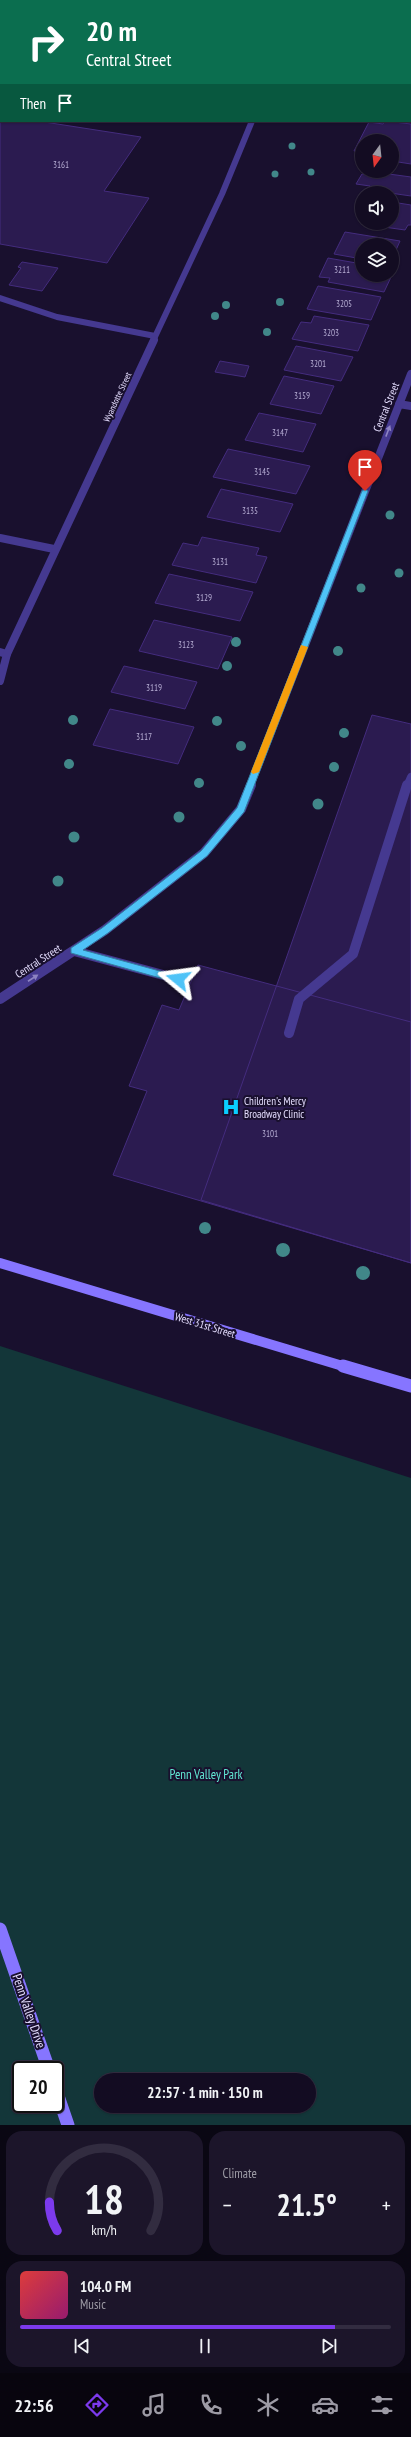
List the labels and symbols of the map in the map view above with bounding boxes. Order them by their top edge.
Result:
north arrow [355,134,399,178]
house number: 3161 [53,159,69,170]
house number: 3211 [334,264,350,275]
house number: 3205 [336,298,352,309]
house number: 3203 [323,327,339,338]
house number: 3201 [310,358,326,369]
street label: Wyandotte Street [101,370,134,424]
street label: Central Street [370,380,402,434]
house number: 3159 [294,390,310,401]
one-way arrow [386,424,392,436]
house number: 3147 [272,427,288,438]
pin [348,450,382,491]
house number: 3145 [254,466,270,477]
house number: 3135 [242,505,258,516]
house number: 3131 [212,556,228,567]
house number: 3129 [196,592,212,603]
house number: 3123 [178,639,194,650]
house number: 3119 [146,682,162,693]
house number: 3117 [136,731,152,742]
street label: Central Street [12,941,64,981]
position arrow [157,958,199,1000]
one-way arrow [27,974,38,982]
place label: Children's Mercy Broadway Clinic [244,1094,307,1121]
hospital icon: Children's Mercy Broadway Clinic [221,1097,241,1117]
house number: 3101 [262,1128,278,1139]
street label: West 31st Street [173,1309,237,1341]
park label: Penn Valley Park [169,1766,243,1783]
street label: Penn Valley Drive [8,1972,50,2050]
speed limit sign: 20 [12,2061,64,2113]

